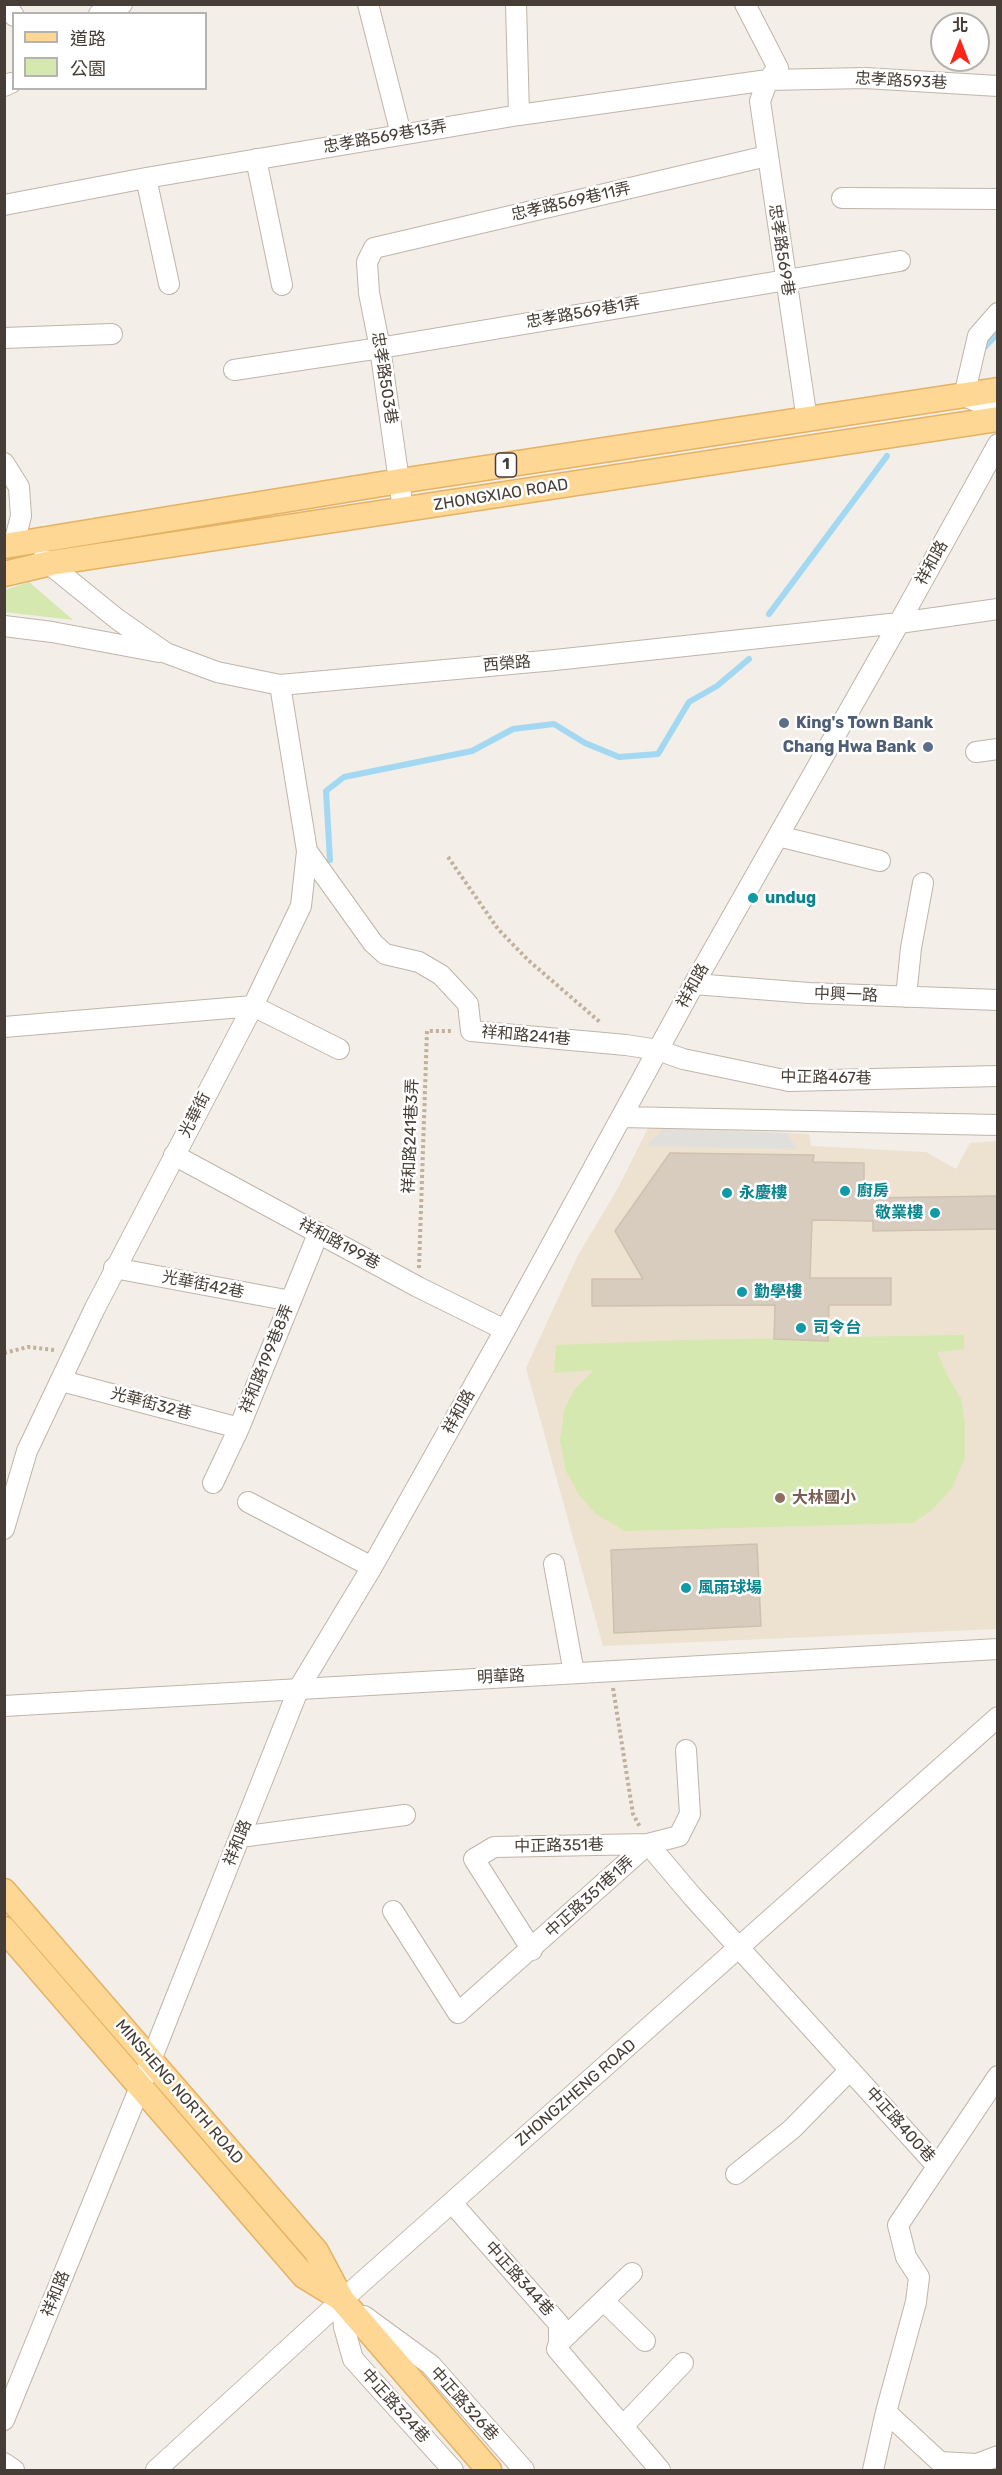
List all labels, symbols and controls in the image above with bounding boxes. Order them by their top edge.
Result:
legend [12,12,207,90]
north arrow [930,12,990,72]
text: 北 [952,16,968,35]
text: 道路 [70,28,106,50]
text: 公園 [70,58,106,80]
street label: 忠孝路593巷 [854,69,948,93]
street label: 忠孝路569巷13弄 [322,117,448,157]
street label: 忠孝路569巷11弄 [509,179,633,225]
street label: 忠孝路569巷 [764,203,798,297]
street label: 忠孝路569巷1弄 [524,294,642,332]
street label: 忠孝路503巷 [367,330,401,426]
road number: 1 [496,453,516,477]
street label: ZHONGXIAO ROAD [432,475,570,515]
street label: 祥和路 [912,537,952,589]
street label: 西榮路 [482,652,532,676]
place label: King's Town Bank [796,713,933,733]
marker: King's Town Bank [777,716,791,730]
place label: Chang Hwa Bank [783,737,916,757]
marker: Chang Hwa Bank [921,740,935,754]
place label: undug [765,888,816,908]
marker: undug [746,891,760,905]
street label: 祥和路 [673,960,713,1012]
street label: 中興一路 [814,984,878,1006]
street label: 祥和路241巷 [480,1023,572,1049]
street label: 中正路467巷 [780,1068,872,1088]
street label: 祥和路241巷3弄 [399,1078,423,1194]
street label: 光華街 [176,1089,214,1141]
place label: 廚房 [857,1181,889,1201]
place label: 永慶樓 [739,1183,787,1203]
marker: 廚房 [838,1184,852,1198]
marker: 永慶樓 [720,1186,734,1200]
place label: 敬業樓 [875,1203,923,1223]
marker: 敬業樓 [928,1206,942,1220]
street label: 祥和路199巷 [295,1214,383,1274]
street label: 光華街42巷 [160,1268,246,1302]
place label: 勤學樓 [754,1282,802,1302]
marker: 勤學樓 [735,1285,749,1299]
street label: 祥和路199巷8弄 [236,1302,298,1416]
place label: 司令台 [813,1318,861,1338]
marker: 司令台 [794,1321,808,1335]
street label: 光華街32巷 [108,1384,194,1424]
street label: 祥和路 [439,1386,479,1438]
place label: 大林國小 [792,1488,856,1508]
marker: 大林國小 [773,1491,787,1505]
place label: 風雨球場 [698,1578,762,1598]
marker: 風雨球場 [679,1581,693,1595]
street label: 明華路 [477,1666,525,1688]
street label: 祥和路 [220,1817,256,1869]
street label: 中正路351巷 [514,1836,604,1856]
street label: 中正路351巷1弄 [542,1852,638,1942]
street label: MINSHENG NORTH ROAD [111,2016,247,2168]
street label: ZHONGZHENG ROAD [512,2035,640,2151]
street label: 中正路400巷 [861,2084,939,2166]
street label: 中正路344巷 [481,2238,557,2320]
street label: 祥和路 [38,2268,74,2320]
street label: 中正路326巷 [426,2363,502,2445]
street label: 中正路324巷 [357,2365,433,2447]

